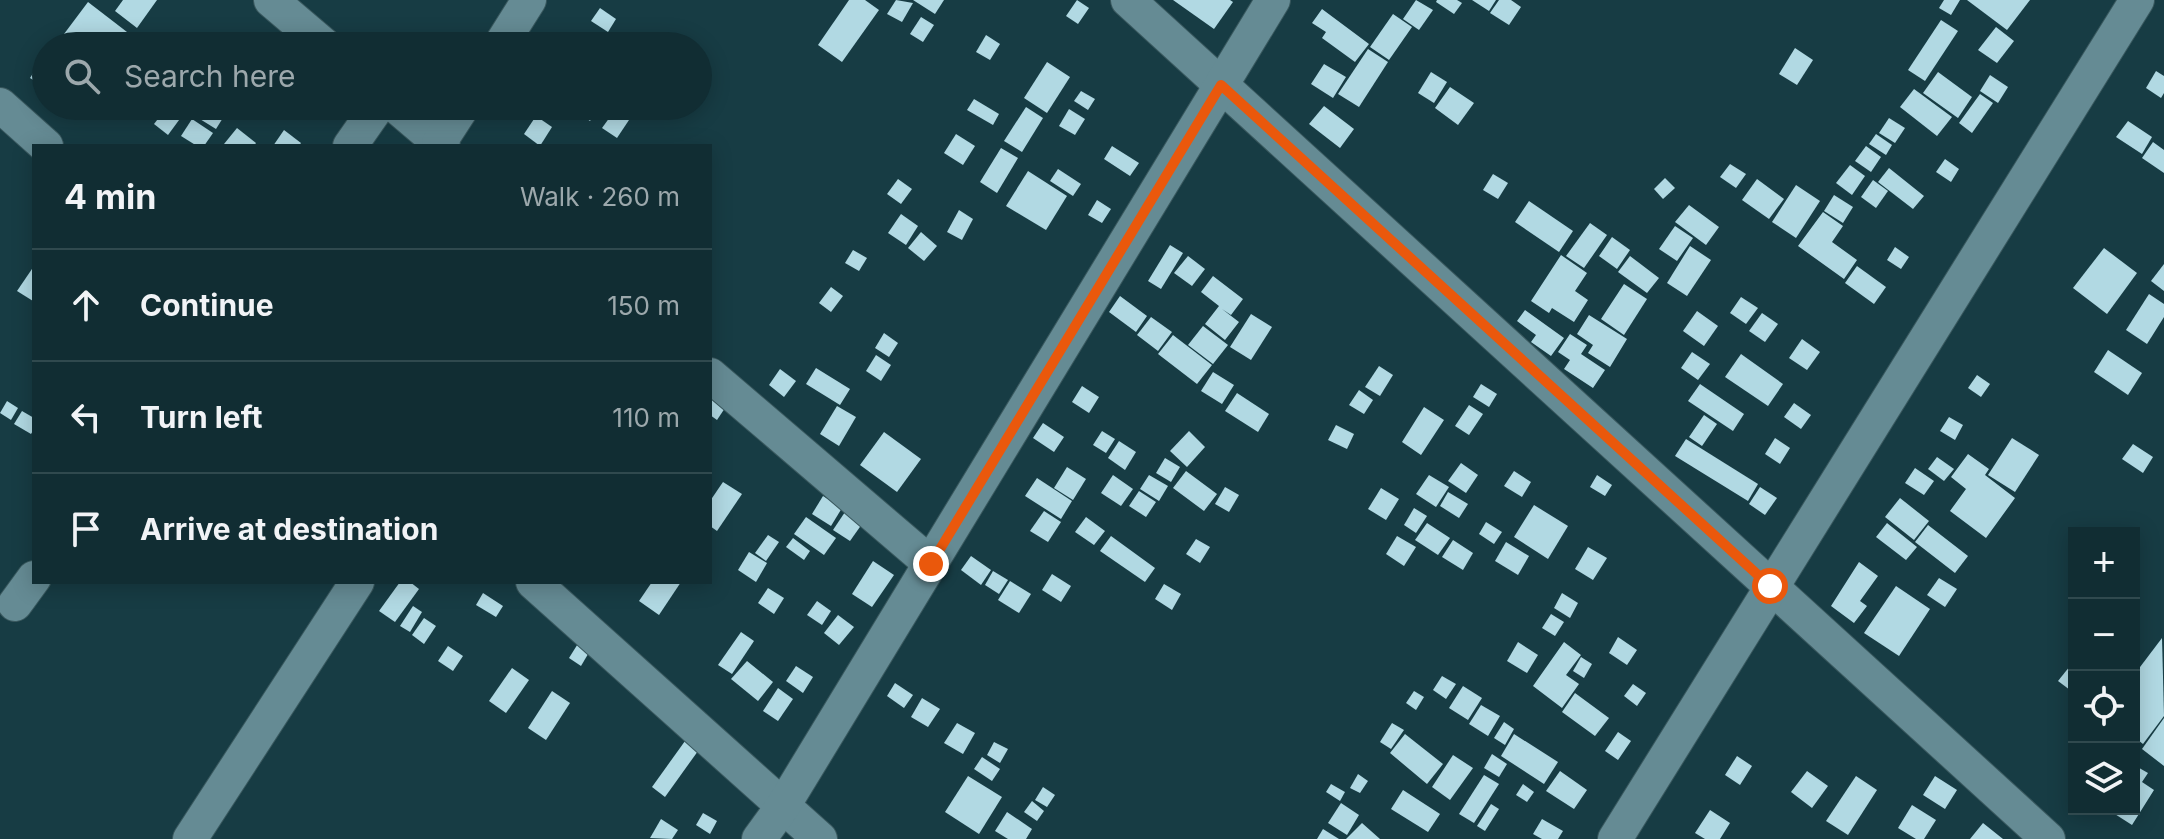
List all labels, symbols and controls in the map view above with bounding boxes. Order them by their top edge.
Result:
search box [32,32,712,120]
icon: search [60,54,104,98]
text: Search here [124,58,296,94]
text: 4 min [64,176,156,217]
text: Walk · 260 m [520,181,680,212]
icon: ahead [64,283,108,327]
text: Continue [140,287,274,323]
text: 150 m [607,290,680,321]
icon: left [64,395,108,439]
text: Turn left [140,399,262,435]
text: 110 m [612,402,680,433]
icon: arrive [64,507,108,551]
text: Arrive at destination [140,511,438,547]
map controls [2068,527,2140,815]
button: + [2068,527,2140,599]
route end [913,546,949,582]
route start [1752,568,1788,604]
button: − [2068,599,2140,671]
button: locate [2068,671,2140,743]
button: layers [2068,743,2140,815]

